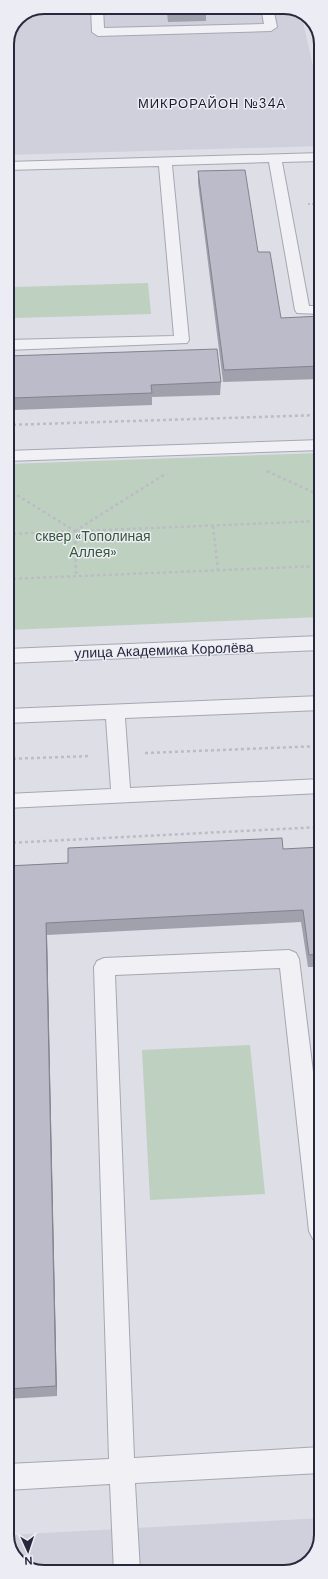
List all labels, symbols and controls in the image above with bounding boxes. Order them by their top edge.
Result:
district label: МИКРОРАЙОН №34А [138,95,286,112]
park label: сквер «Тополиная Аллея» [35,527,151,561]
street label: улица Академика Королёва [74,638,254,662]
north arrow [8,1531,48,1571]
text: N [24,1554,33,1568]

